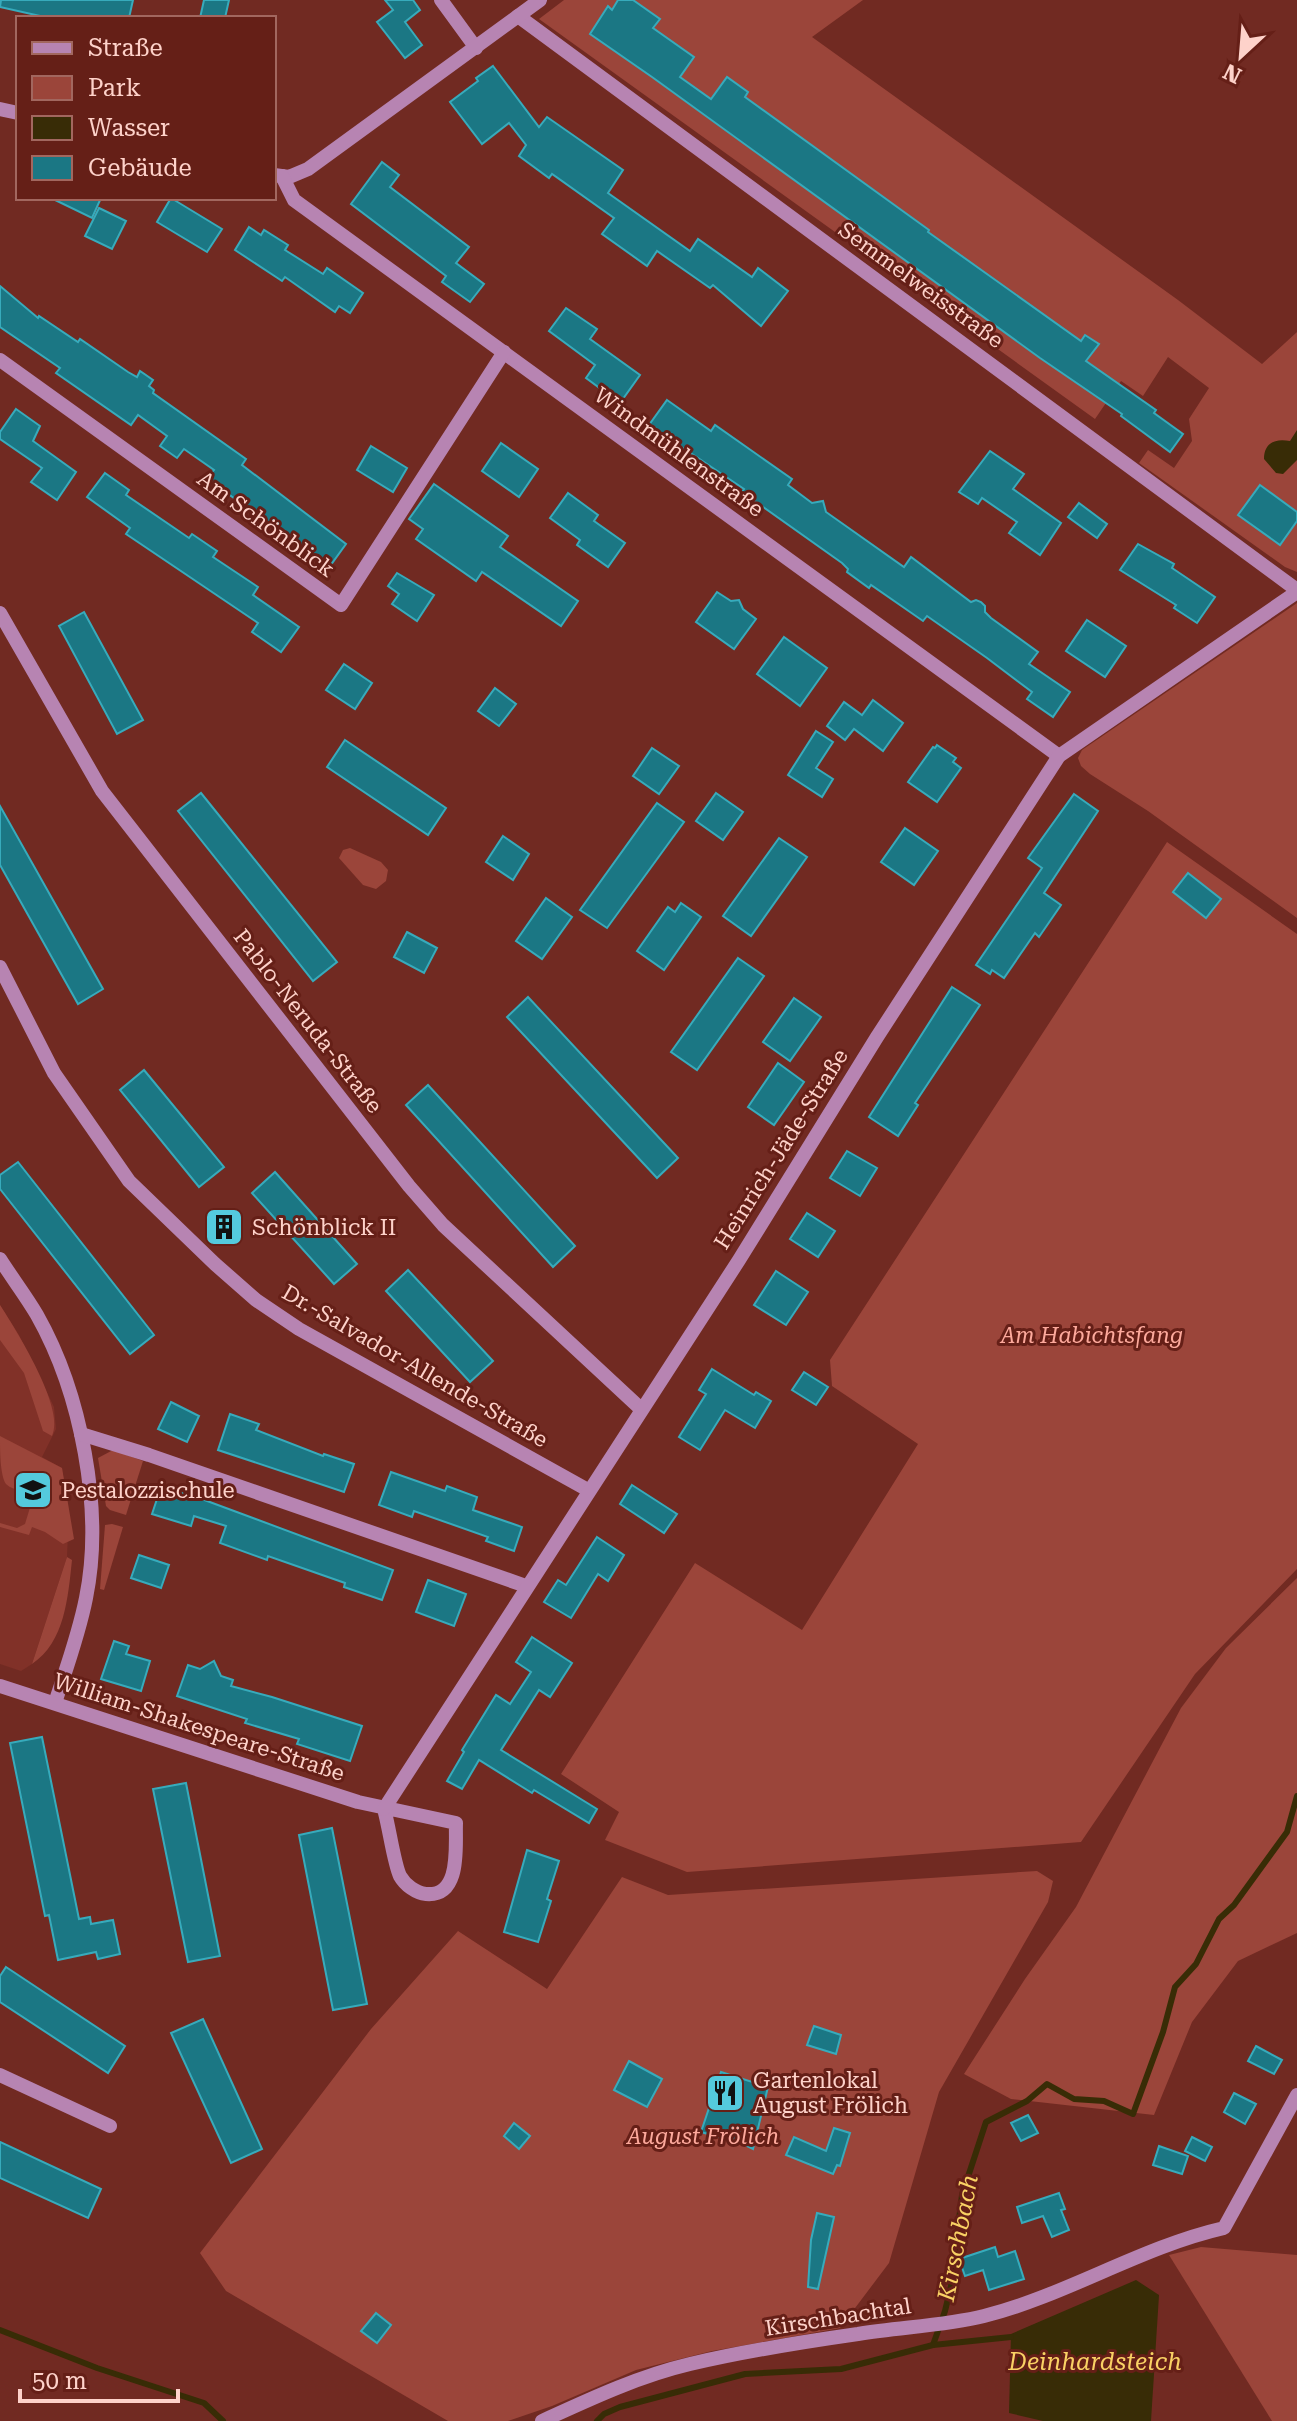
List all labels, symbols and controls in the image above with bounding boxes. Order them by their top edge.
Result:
legend [16,16,276,200]
north arrow [1201,16,1281,96]
text: Straße [88,34,163,62]
text: N [1219,59,1246,88]
text: Park [88,74,141,102]
text: Wasser [88,114,170,142]
text: Gebäude [88,154,192,182]
street label: Semmelweisstraße [834,217,1008,353]
street label: Windmühlenstraße [589,382,769,522]
street label: Am Schönblick [193,466,339,582]
street label: Pablo-Neruda-Straße [229,924,387,1118]
street label: Heinrich-Jäde-Straße [709,1044,853,1254]
building icon: Schönblick II [203,1206,245,1248]
place label: Schönblick II [252,1215,396,1240]
street label: Dr.-Salvador-Allende-Straße [278,1280,552,1452]
park label: Am Habichtsfang [999,1323,1183,1348]
school or university icon: Pestalozzischule [12,1469,54,1511]
place label: Pestalozzischule [61,1478,235,1503]
street label: William-Shakespeare-Straße [50,1668,348,1786]
place label: Gartenlokal August Frölich [753,2068,908,2118]
restaurant icon: Gartenlokal August Frölich [704,2072,746,2114]
park label: August Frölich [625,2124,779,2149]
water label: Kirschbach [932,2172,984,2305]
street label: Kirschbachtal [763,2293,913,2341]
water label: Deinhardsteich [1007,2348,1182,2376]
scale bar [20,2353,178,2403]
text: 50 m [32,2367,87,2395]

